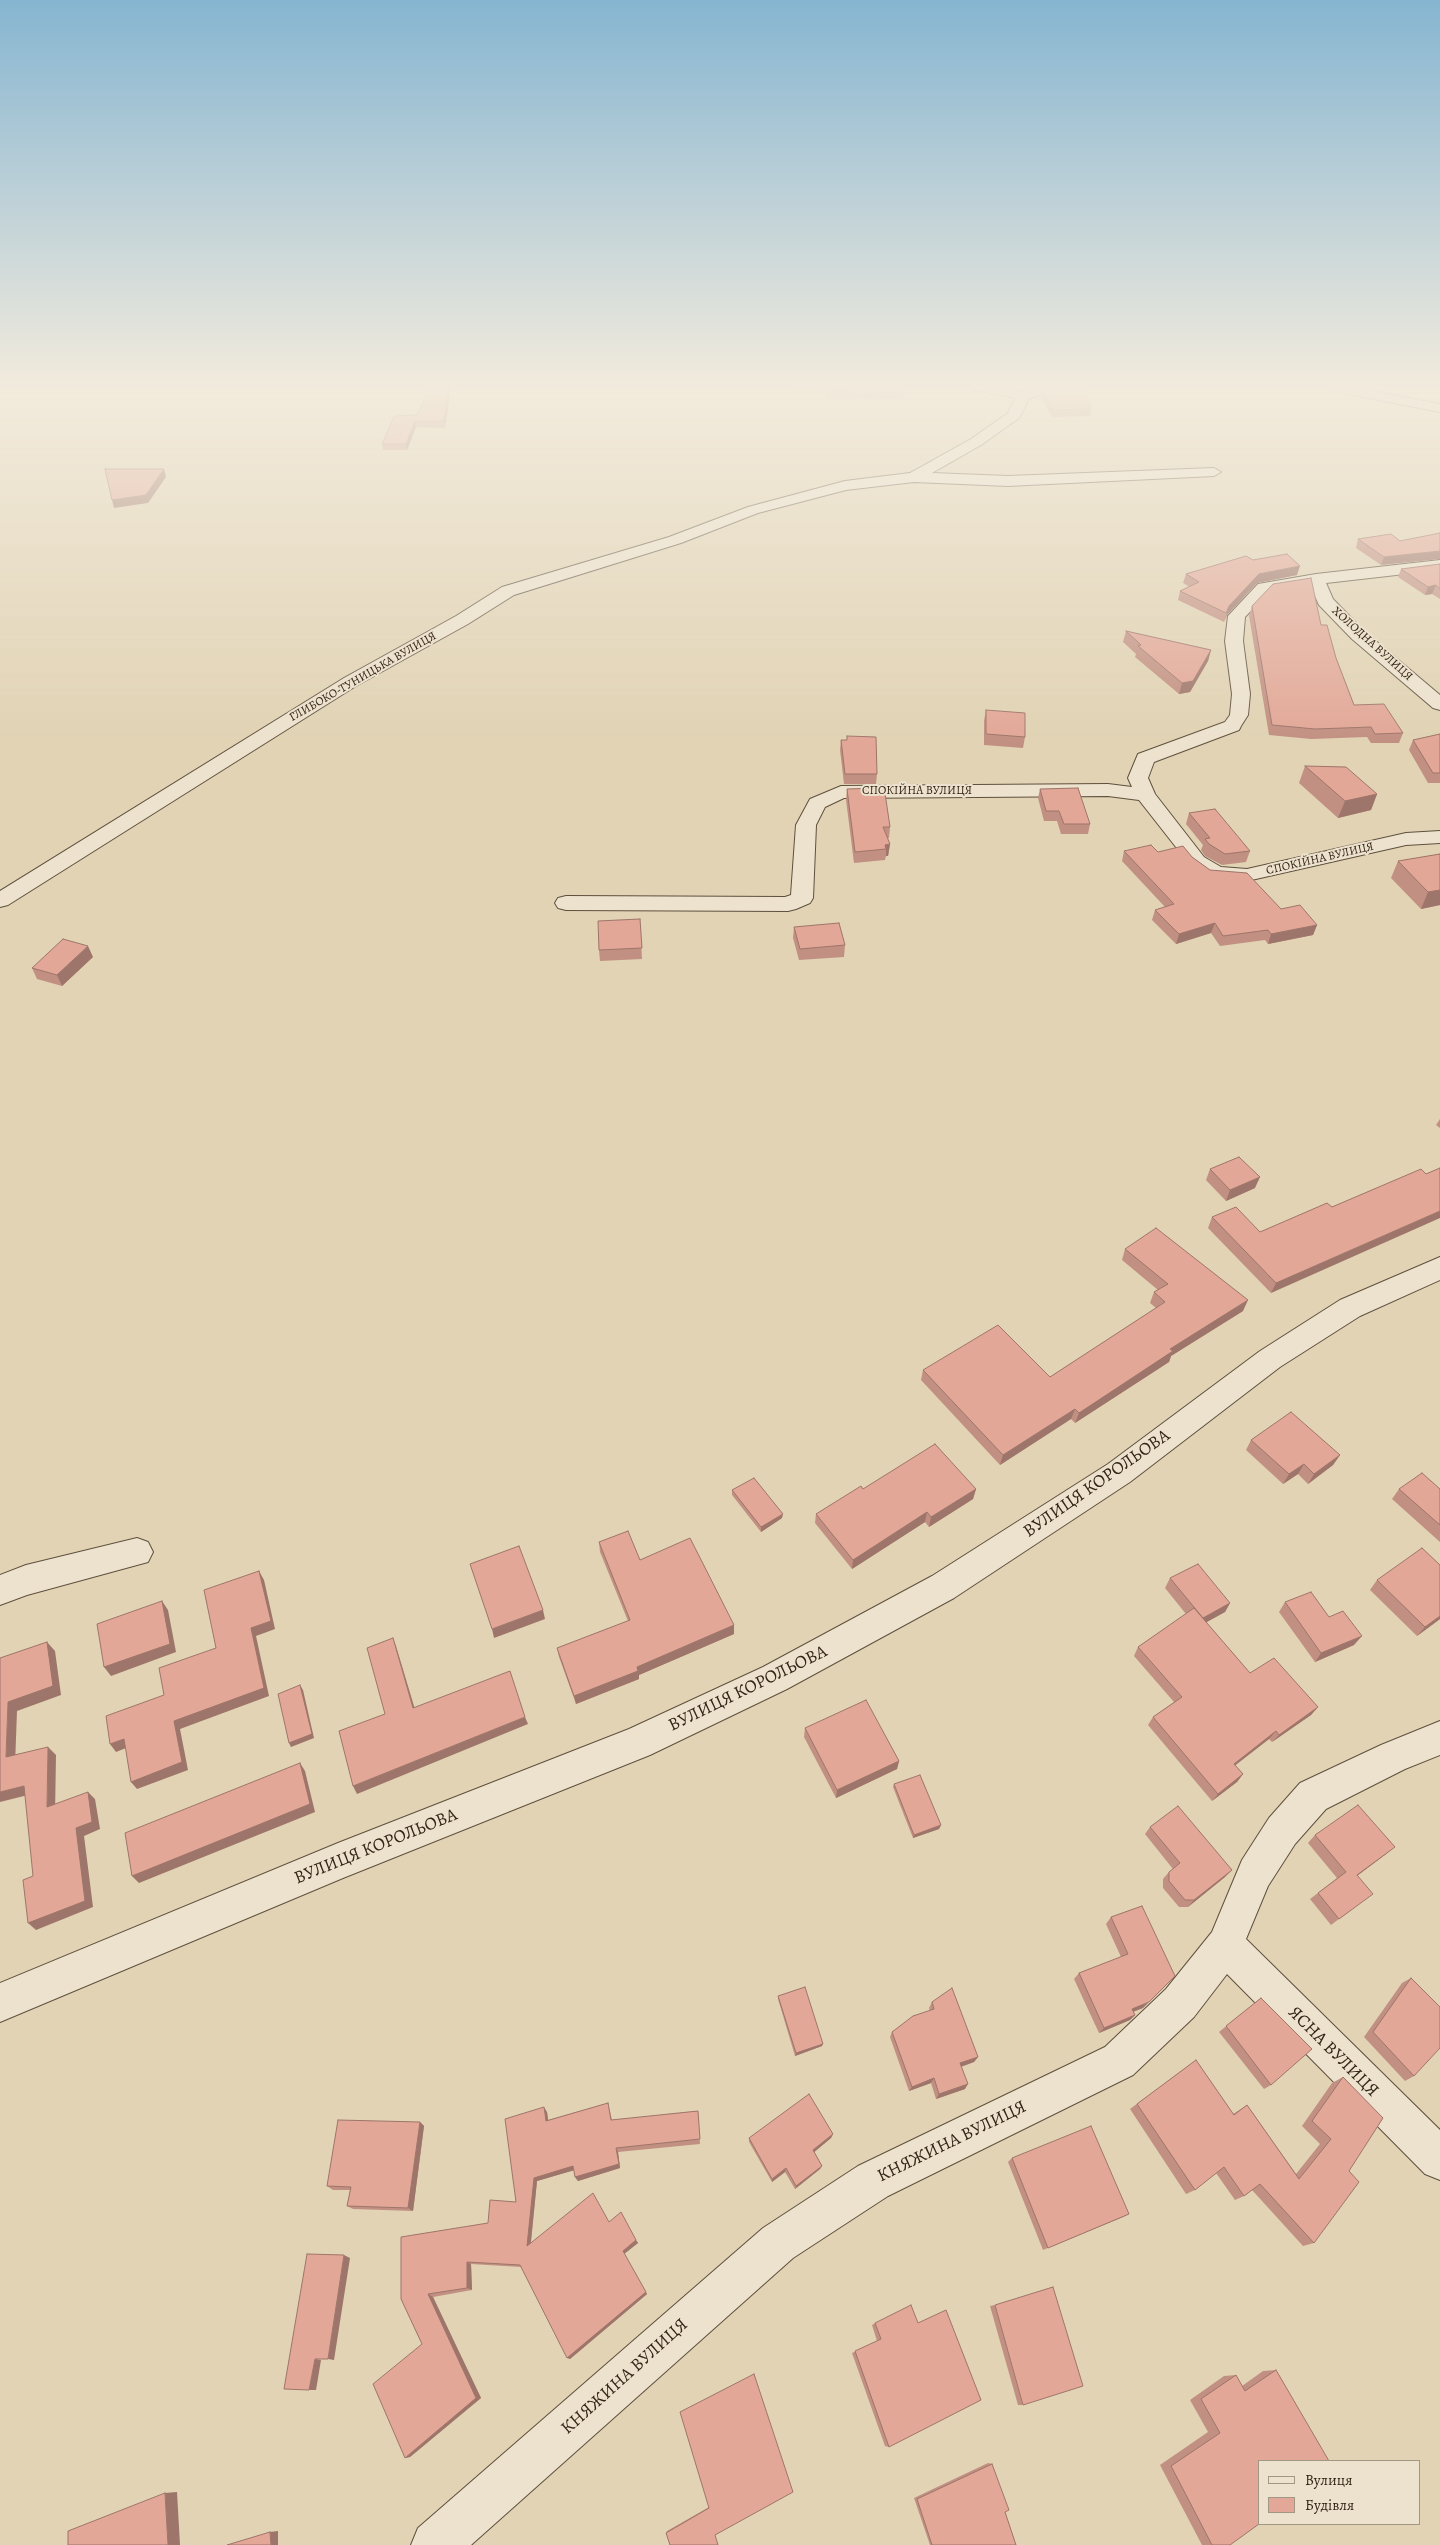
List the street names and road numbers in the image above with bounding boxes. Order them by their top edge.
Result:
street label: ХОЛОДНА ВУЛИЦЯ [1329,604,1415,684]
street label: ГЛИБОКО-ТУНИЦЬКА ВУЛИЦЯ [287,629,439,725]
street label: СПОКІЙНА ВУЛИЦЯ [862,784,972,798]
street label: СПОКІЙНА ВУЛИЦЯ [1265,840,1375,878]
street label: ВУЛИЦЯ КОРОЛЬОВА [1020,1425,1174,1543]
street label: ВУЛИЦЯ КОРОЛЬОВА [665,1641,831,1737]
street label: ВУЛИЦЯ КОРОЛЬОВА [291,1804,461,1890]
street label: ЯСНА ВУЛИЦЯ [1283,2002,1383,2102]
street label: КНЯЖИНА ВУЛИЦЯ [874,2097,1030,2187]
street label: КНЯЖИНА ВУЛИЦЯ [557,2314,693,2440]

